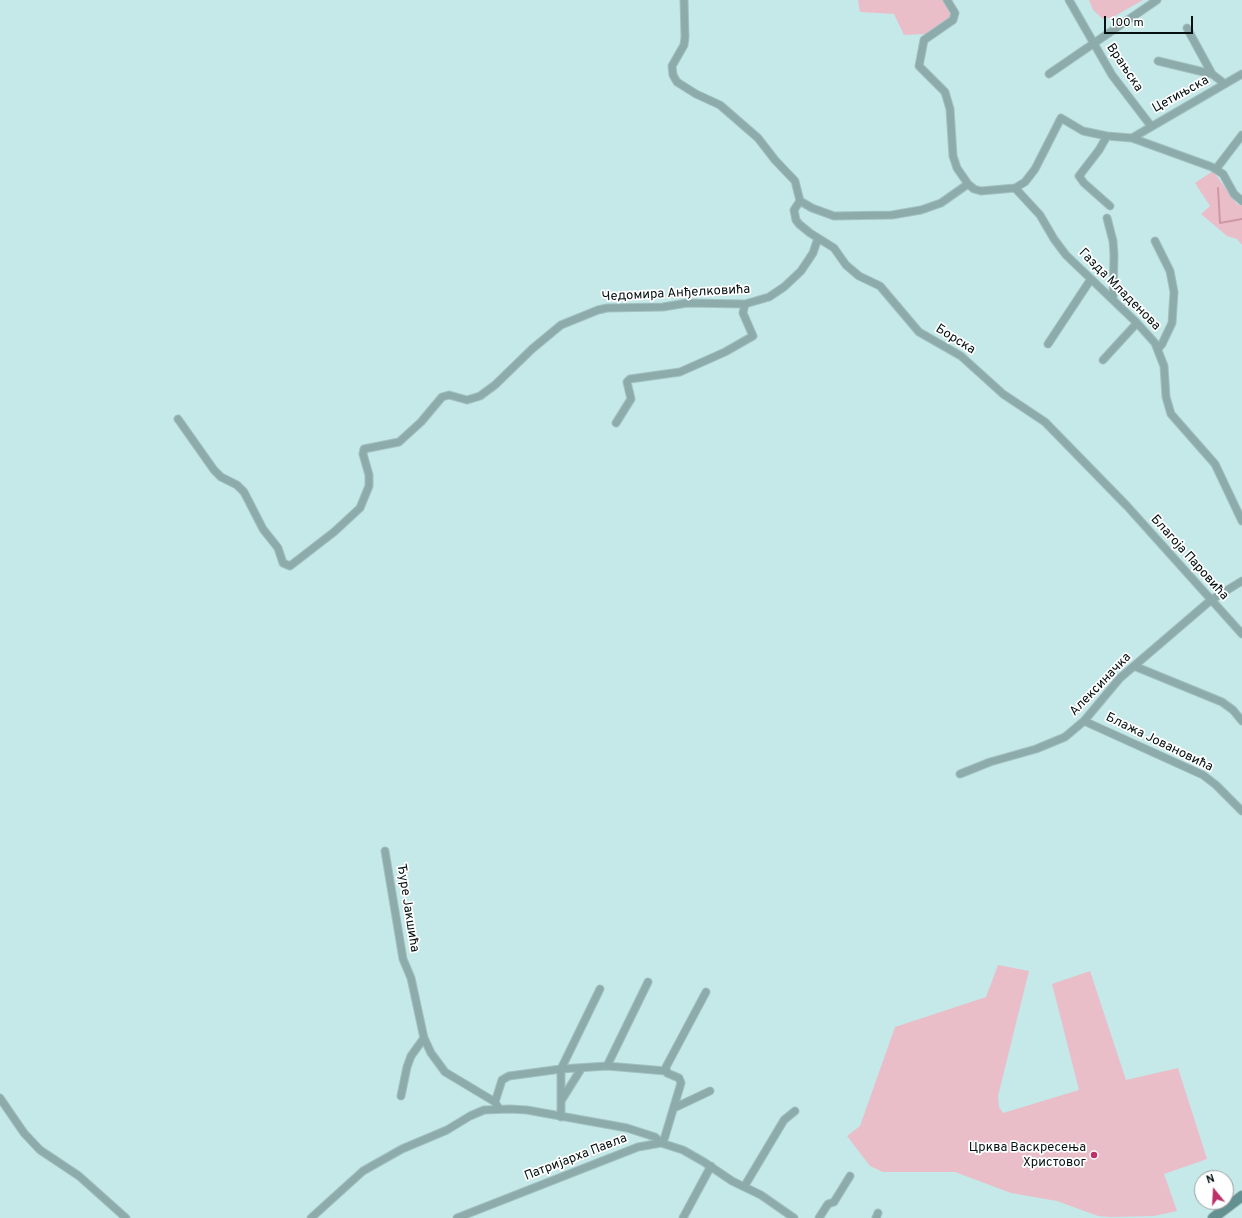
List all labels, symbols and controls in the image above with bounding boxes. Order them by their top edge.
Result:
scale bar [1106,8,1195,34]
text: 100 m [1111,15,1144,31]
street label: Врањска [1102,41,1146,95]
street label: Цетињска [1150,73,1212,117]
street label: Газда Младенова [1075,246,1163,334]
street label: Чедомира Анђелковића [601,282,751,306]
street label: Борска [932,322,978,358]
street label: Благоја Паровића [1147,512,1231,604]
street label: Алексиначка [1067,650,1135,720]
street label: Блажа Јовановића [1103,710,1215,776]
street label: Ђуре Јакшића [392,863,422,953]
street label: Патријарха Павла [522,1131,630,1185]
place label: Црква Васкресења Христовог [969,1140,1086,1171]
marker: Црква Васкресења Христовог [1089,1150,1099,1160]
north arrow [1194,1170,1234,1210]
text: N [1205,1172,1217,1187]

